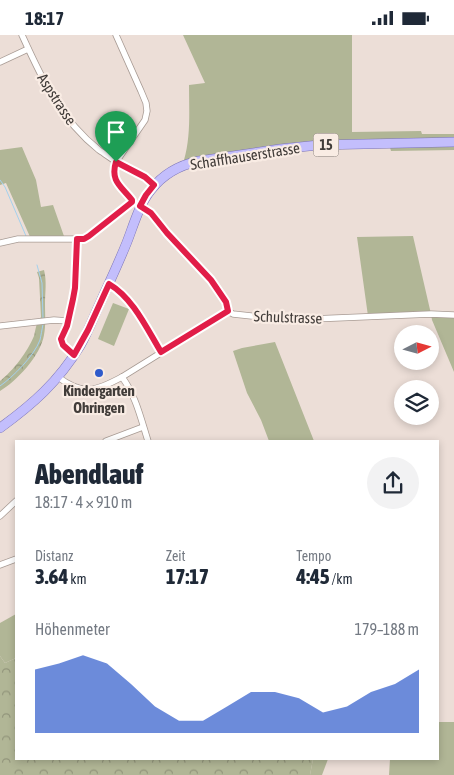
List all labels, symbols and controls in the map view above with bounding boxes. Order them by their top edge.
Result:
text: 18:17 [25,7,64,29]
street label: Aspstrasse [34,70,80,128]
pin [95,111,137,162]
icon: arrive [102,118,130,146]
road number: 15 [314,133,338,157]
street label: Schaffhauserstrasse [189,139,301,173]
street label: Schulstrasse [253,307,323,327]
north arrow [394,325,439,370]
map controls [394,325,439,425]
marker: Kindergarten Ohringen [93,367,105,379]
button: layers [394,380,439,425]
place label: Kindergarten Ohringen [63,382,135,416]
button: share [367,457,419,509]
text: Abendlauf [35,458,143,490]
text: 18:17 · 4 × 910 m [35,493,132,511]
text: Distanz [35,548,73,564]
text: Zeit [166,548,186,564]
text: Tempo [296,548,331,564]
text: 3.64 [35,564,68,588]
text: 17:17 [166,564,209,588]
text: 4:45 [296,564,330,588]
text: km [68,571,87,587]
text: /km [330,571,353,587]
text: Höhenmeter [35,620,110,638]
text: 179–188 m [355,620,419,638]

